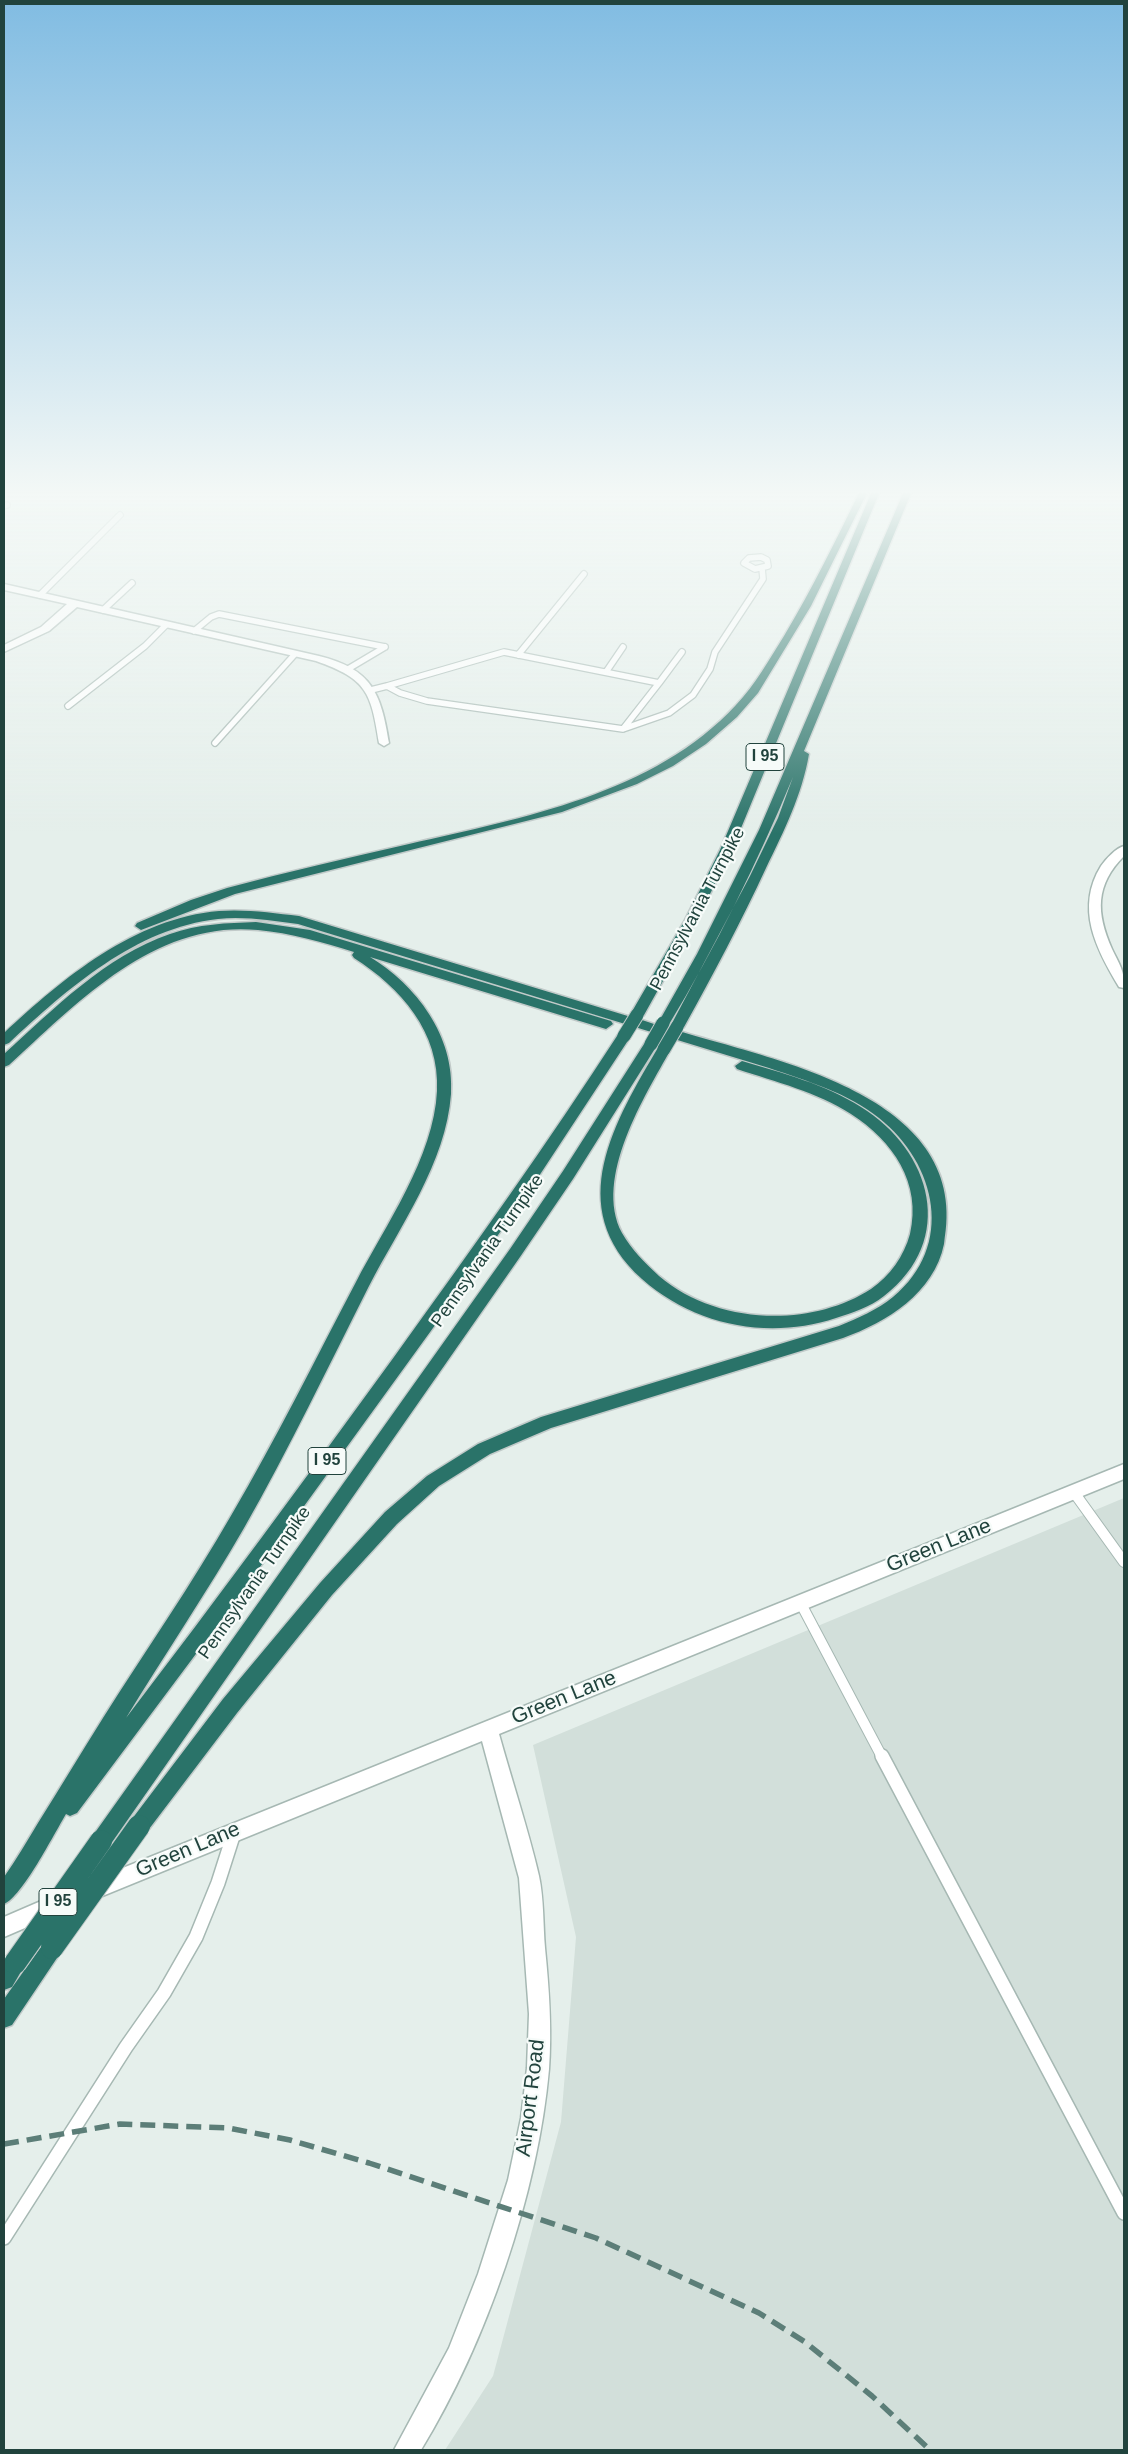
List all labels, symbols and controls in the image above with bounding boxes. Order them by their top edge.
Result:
road number: I 95 [746,744,784,770]
street label: Pennsylvania Turnpike [646,824,750,994]
street label: Pennsylvania Turnpike [427,1170,549,1332]
road number: I 95 [308,1448,346,1474]
street label: Pennsylvania Turnpike [194,1502,316,1664]
street label: Green Lane [883,1514,995,1578]
street label: Green Lane [508,1666,620,1730]
street label: Green Lane [132,1817,244,1883]
road number: I 95 [39,1888,77,1915]
street label: Airport Road [511,2038,551,2158]

